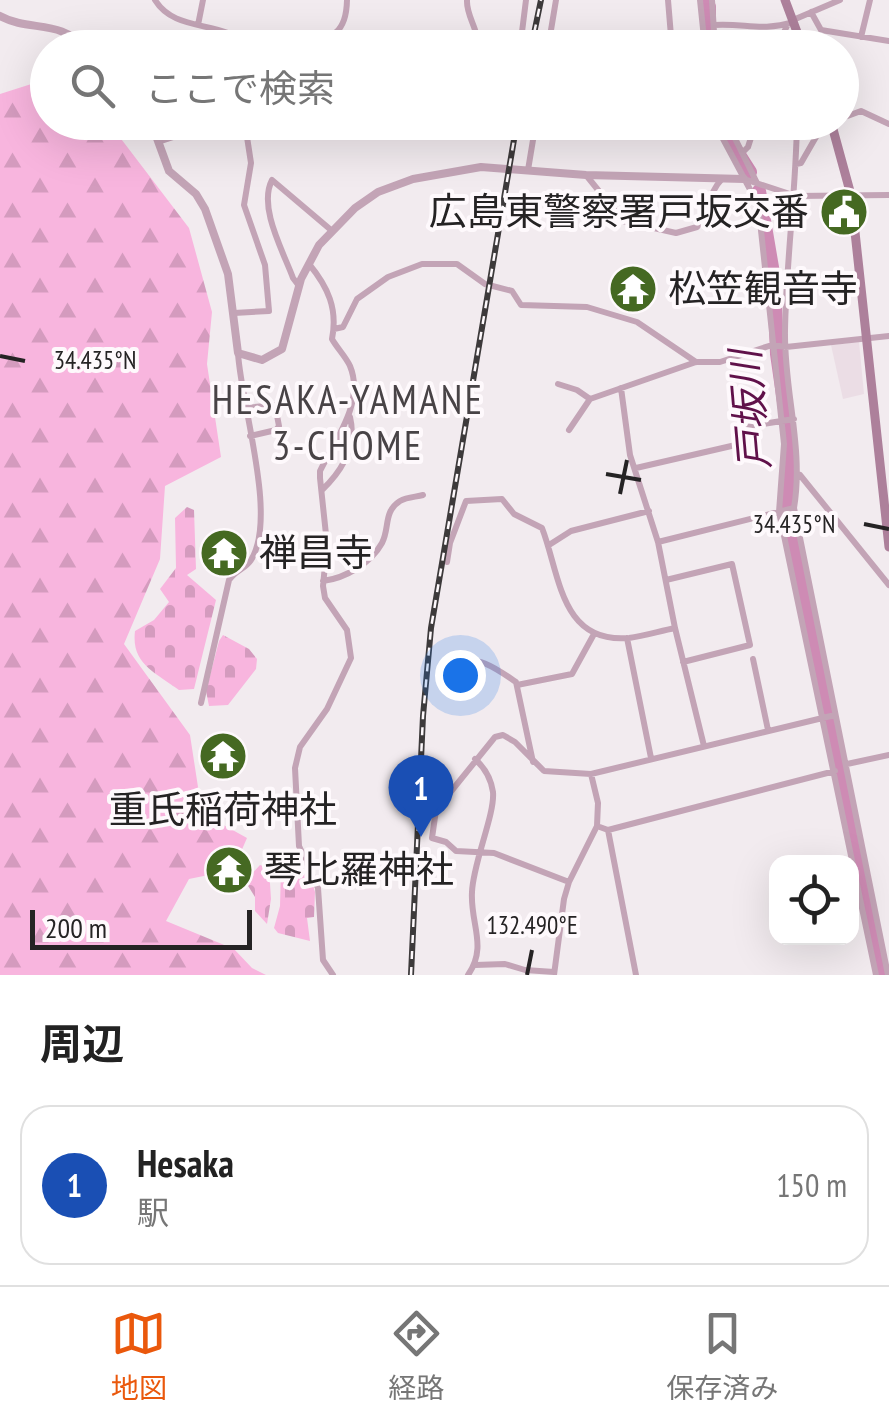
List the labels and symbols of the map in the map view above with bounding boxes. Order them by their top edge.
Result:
place label: 広島東警察署戸坂交番 [429,186,809,235]
public building icon: 広島東警察署戸坂交番 [818,186,870,238]
temple icon: 松笠観音寺 [607,263,659,315]
place label: 松笠観音寺 [668,263,858,312]
text: 34.435°N [54,344,136,376]
water label: 戸坂川 [718,344,780,472]
district label: HESAKA-YAMANE 3-CHOME [212,373,484,471]
text: 34.435°N [753,508,835,540]
temple icon: 禅昌寺 [198,527,250,579]
place label: 禅昌寺 [259,527,373,576]
your location [435,650,486,701]
temple icon: 重氏稲荷神社 [197,730,249,782]
pin: 1 [388,754,454,837]
place label: 重氏稲荷神社 [109,784,337,833]
temple icon: 琴比羅神社 [203,844,255,896]
place label: 琴比羅神社 [264,844,454,893]
scale bar [30,905,252,950]
text: 132.490°E [486,909,578,941]

